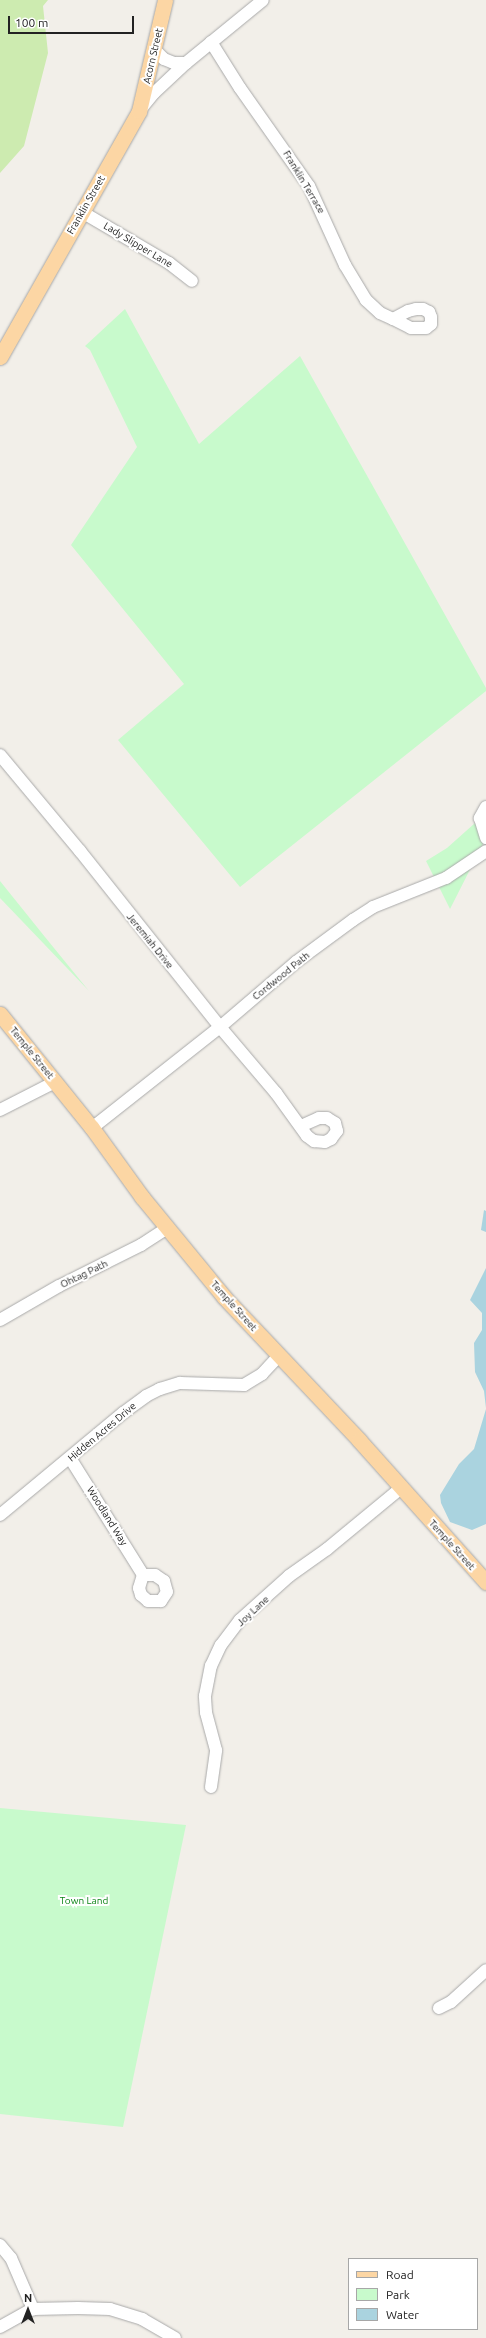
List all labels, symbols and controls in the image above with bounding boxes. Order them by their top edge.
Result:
scale bar [10,8,136,34]
text: 100 m [15,16,48,29]
street label: Acorn Street [141,27,165,85]
street label: Franklin Terrace [281,148,327,216]
street label: Franklin Street [64,174,108,236]
street label: Lady Slipper Lane [101,220,175,270]
street label: Jeremiah Drive [124,911,176,971]
street label: Cordwood Path [250,949,312,1003]
street label: Temple Street [7,1025,57,1081]
street label: Ohtag Path [58,1257,110,1291]
street label: Temple Street [208,1278,260,1334]
street label: Hidden Acres Drive [65,1400,139,1464]
street label: Woodland Way [84,1484,130,1548]
street label: Temple Street [426,1517,478,1573]
street label: Joy Lane [235,1593,271,1629]
park label: Town Land [60,1895,108,1907]
legend [348,2258,478,2330]
text: Road [386,2268,414,2281]
text: Park [386,2288,410,2301]
north arrow [8,2290,48,2330]
text: N [24,2292,32,2304]
text: Water [386,2308,419,2321]

